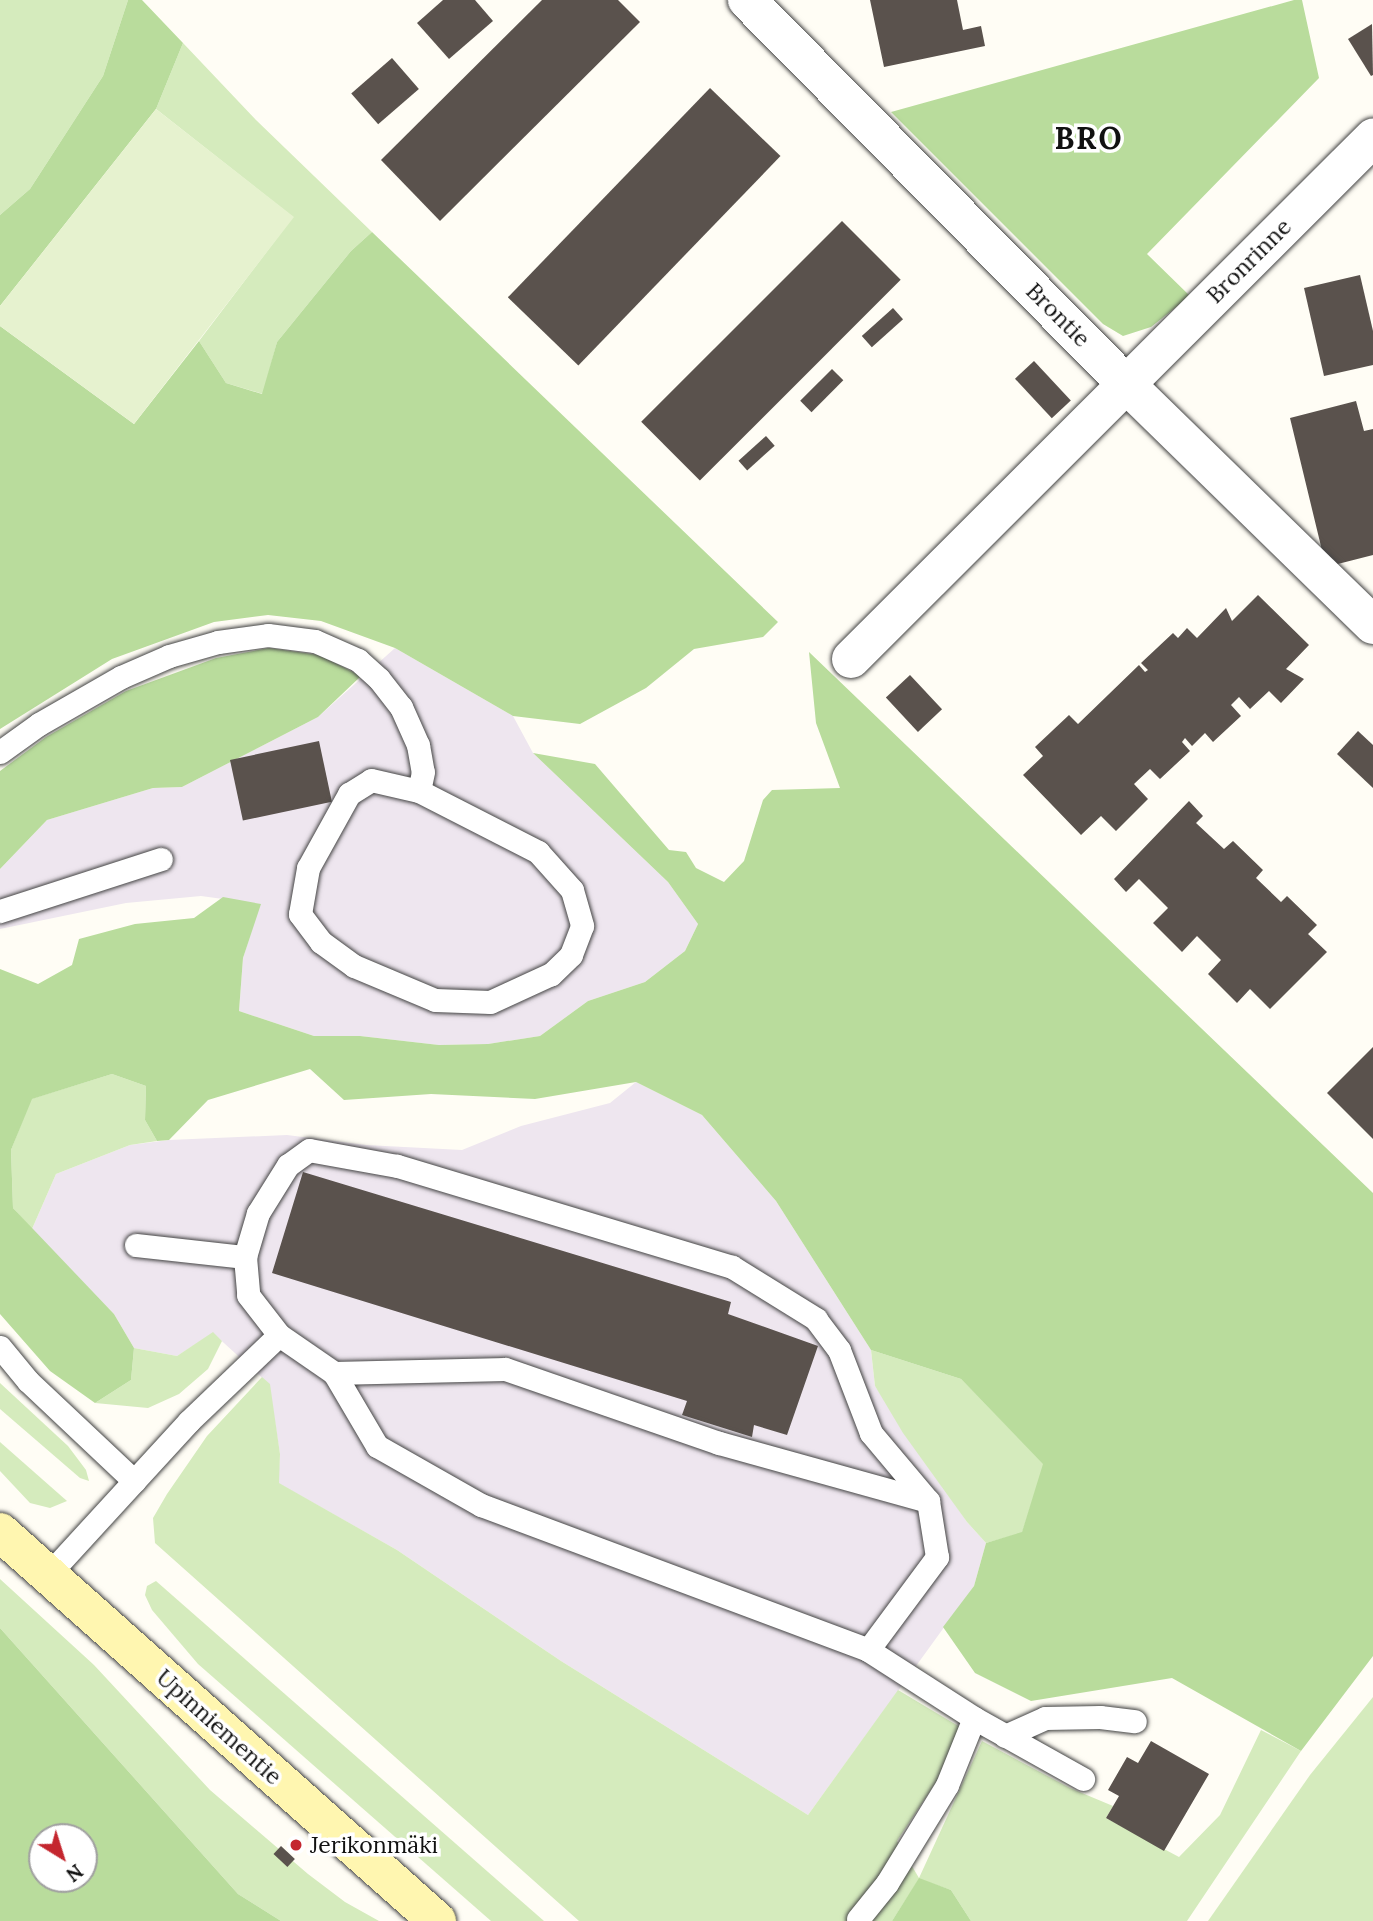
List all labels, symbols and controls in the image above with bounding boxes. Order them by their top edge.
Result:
district label: BRO [1055,120,1123,156]
street label: Bronrinne [1201,213,1297,309]
street label: Brontie [1020,277,1096,353]
street label: Upinniementie [151,1664,287,1790]
north arrow [28,1823,98,1893]
place label: Jerikonmäki [310,1831,438,1859]
marker: Jerikonmäki [288,1837,304,1853]
text: N [62,1859,88,1887]

